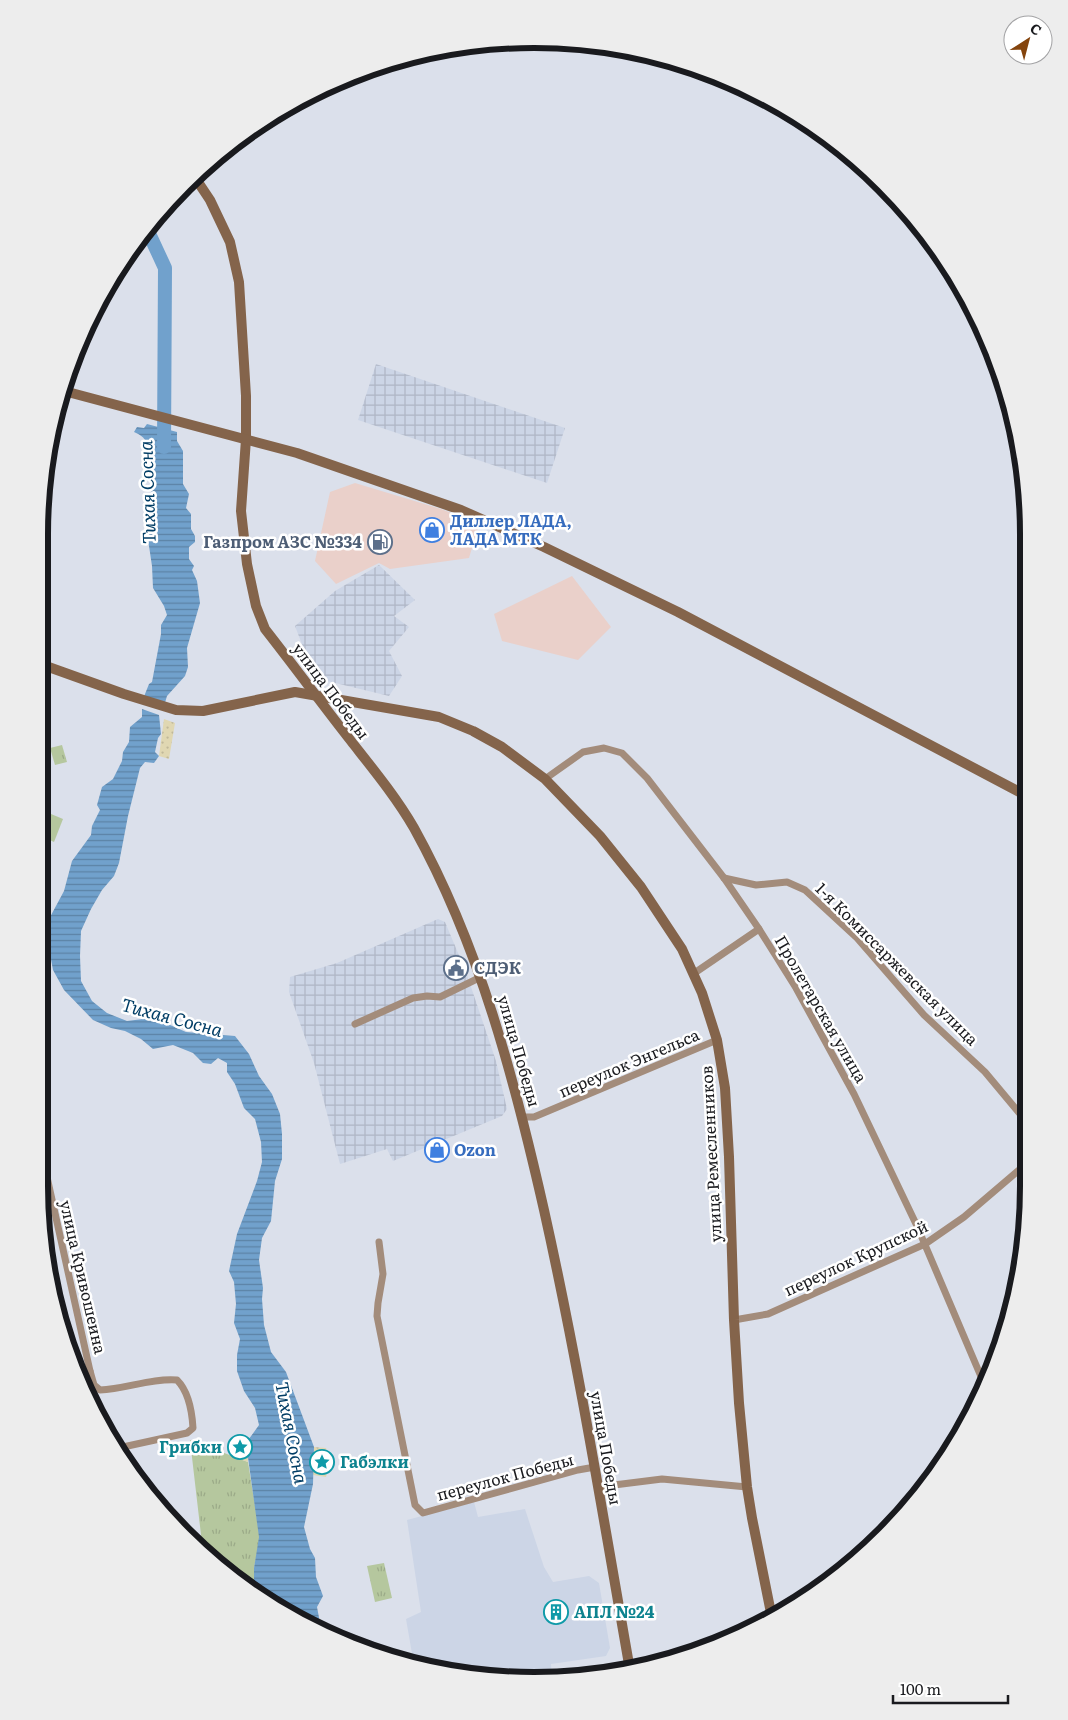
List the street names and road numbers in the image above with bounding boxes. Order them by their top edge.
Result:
street label: улица Победы [288,637,376,744]
street label: 1-я Комиссаржевская улица [811,876,985,1050]
street label: Пролетарская улица [770,930,874,1087]
street label: улица Победы [493,992,547,1109]
street label: переулок Энгельса [555,1021,703,1103]
street label: улица Ремесленников [693,1065,727,1243]
street label: улица Кривошеина [55,1197,113,1356]
street label: переулок Крупской [780,1213,932,1301]
street label: улица Победы [585,1389,629,1507]
street label: переулок Победы [434,1446,576,1506]

